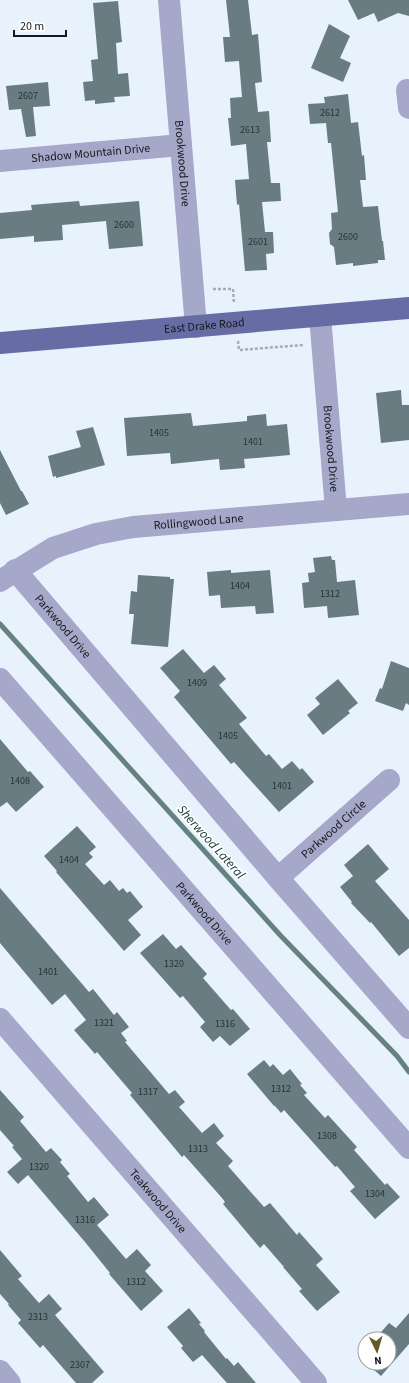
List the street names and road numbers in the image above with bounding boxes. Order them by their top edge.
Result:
street label: Brookwood Drive [170,119,195,207]
street label: Shadow Mountain Drive [30,139,151,167]
street label: East Drake Road [163,314,245,337]
street label: Brookwood Drive [319,405,343,493]
street label: Rollingwood Lane [153,509,244,534]
street label: Parkwood Drive [31,591,95,662]
street label: Parkwood Circle [297,796,370,862]
street label: Parkwood Drive [172,878,237,949]
street label: Teakwood Drive [125,1165,191,1237]

